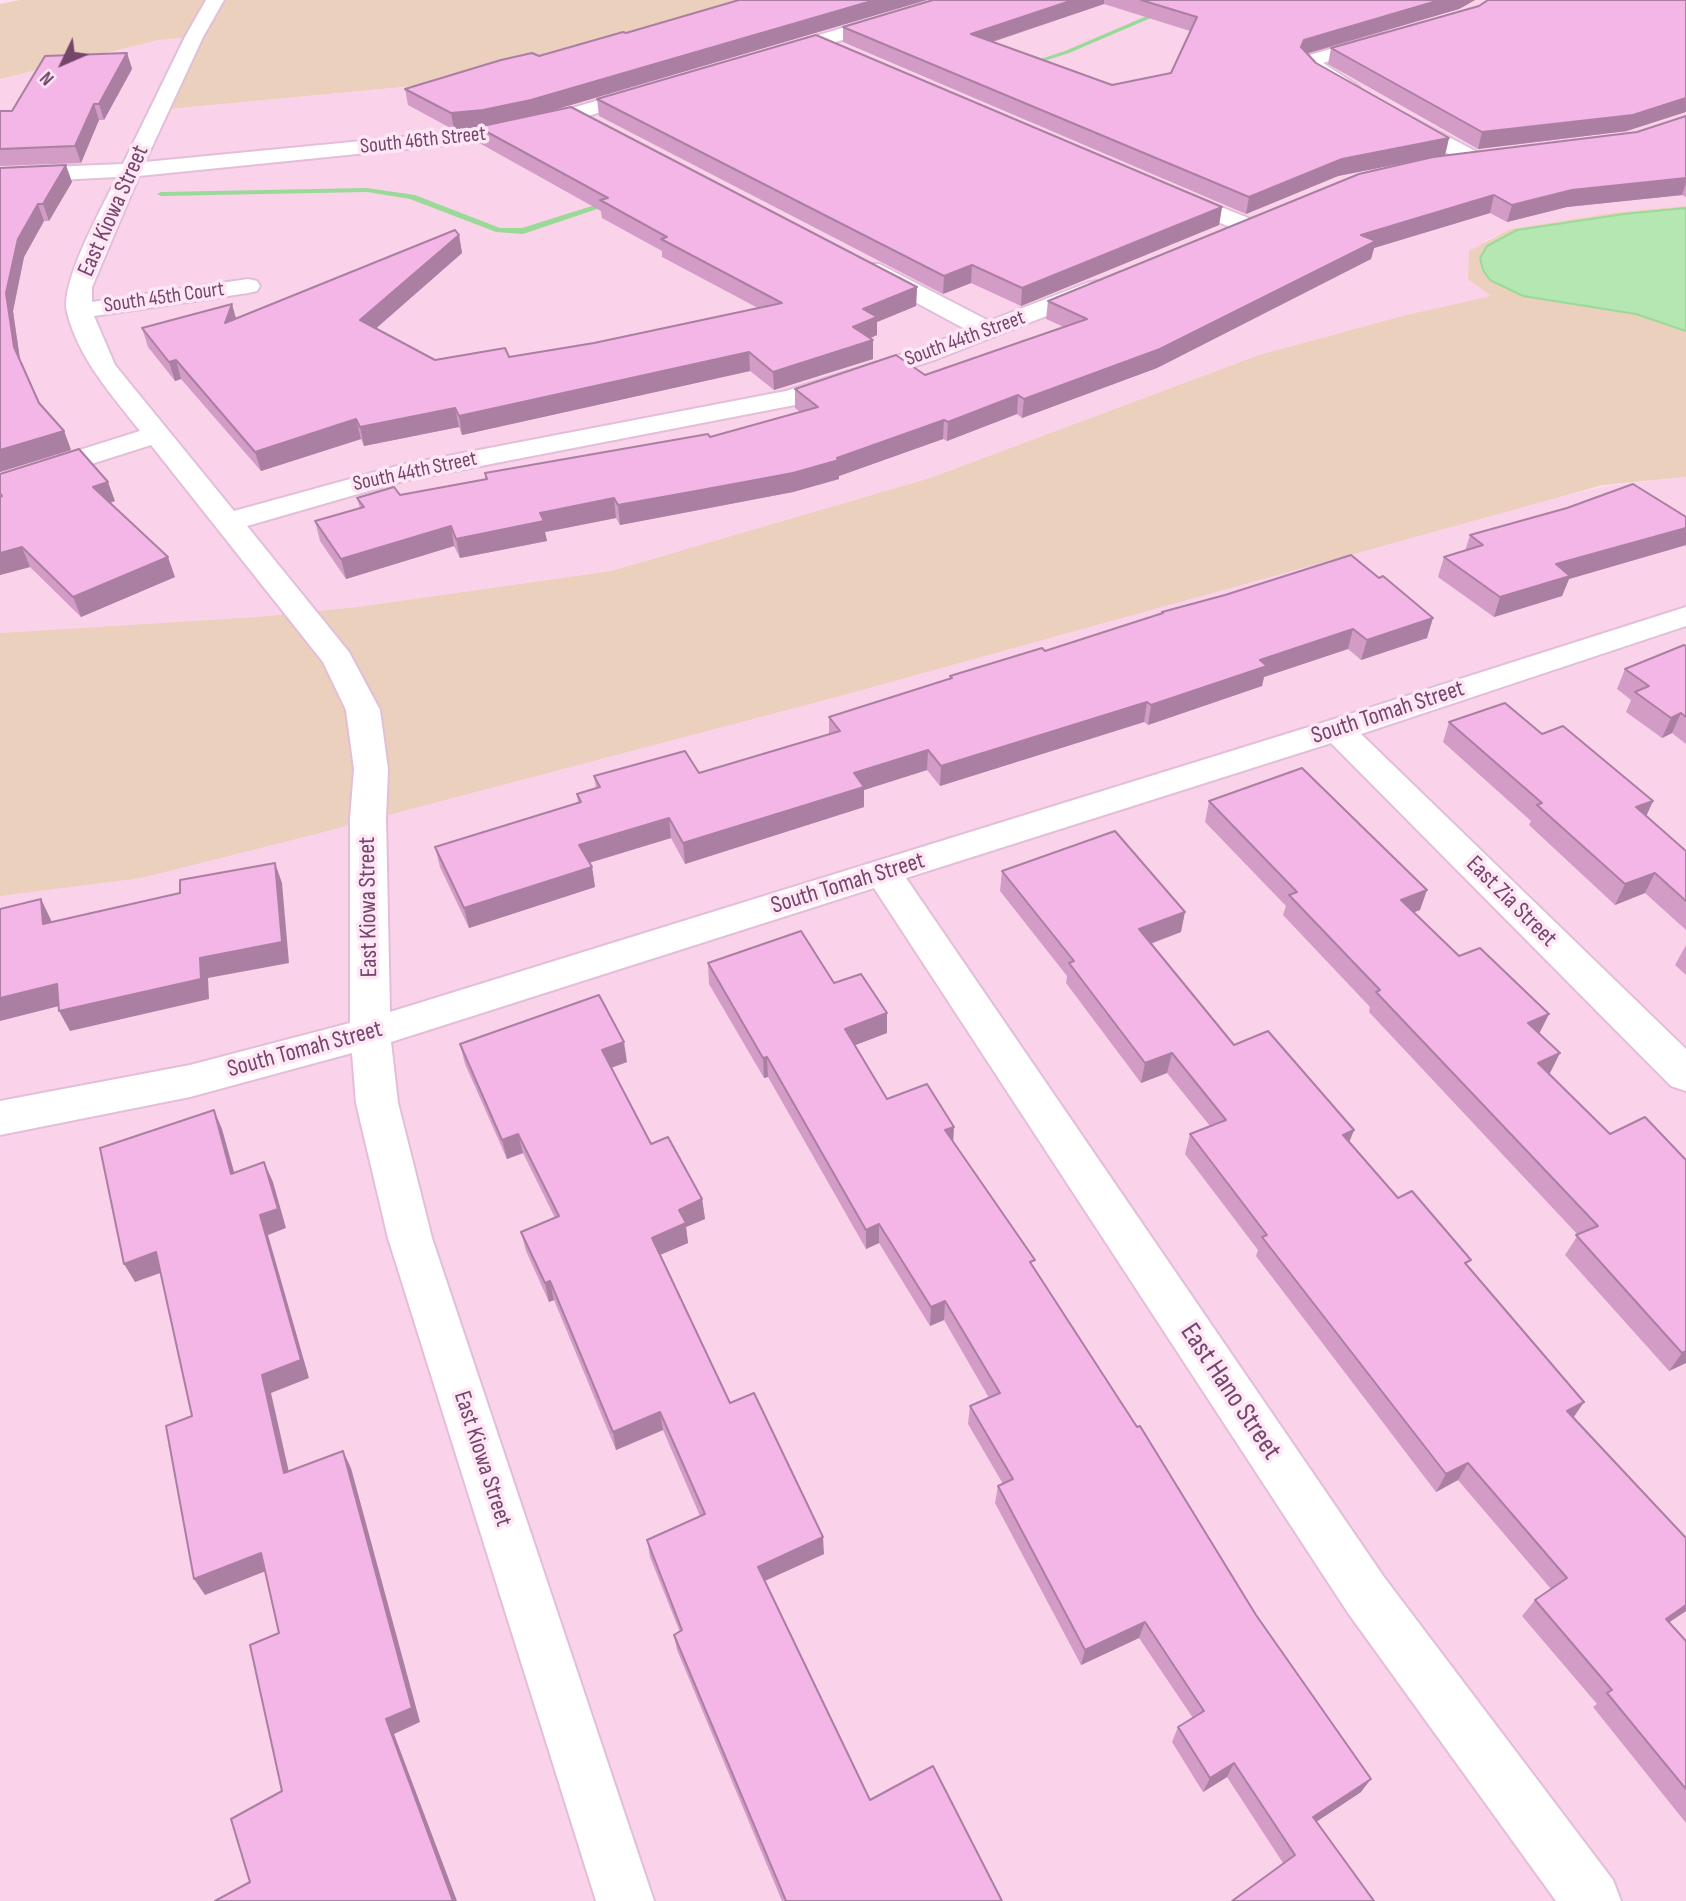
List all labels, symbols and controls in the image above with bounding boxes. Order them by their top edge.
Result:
north arrow [28,28,98,98]
text: N [36,66,59,90]
street label: South 46th Street [359,122,487,160]
street label: East Kiowa Street [72,141,156,281]
street label: South 45th Court [102,277,226,319]
street label: South 44th Street [902,306,1028,372]
street label: South 44th Street [351,447,479,497]
street label: South Tomah Street [1308,675,1468,751]
street label: East Kiowa Street [353,836,385,978]
street label: South Tomah Street [768,847,928,921]
street label: East Zia Street [1460,851,1562,953]
street label: South Tomah Street [224,1015,386,1085]
street label: East Hano Street [1172,1317,1288,1467]
street label: East Kiowa Street [447,1388,517,1530]

